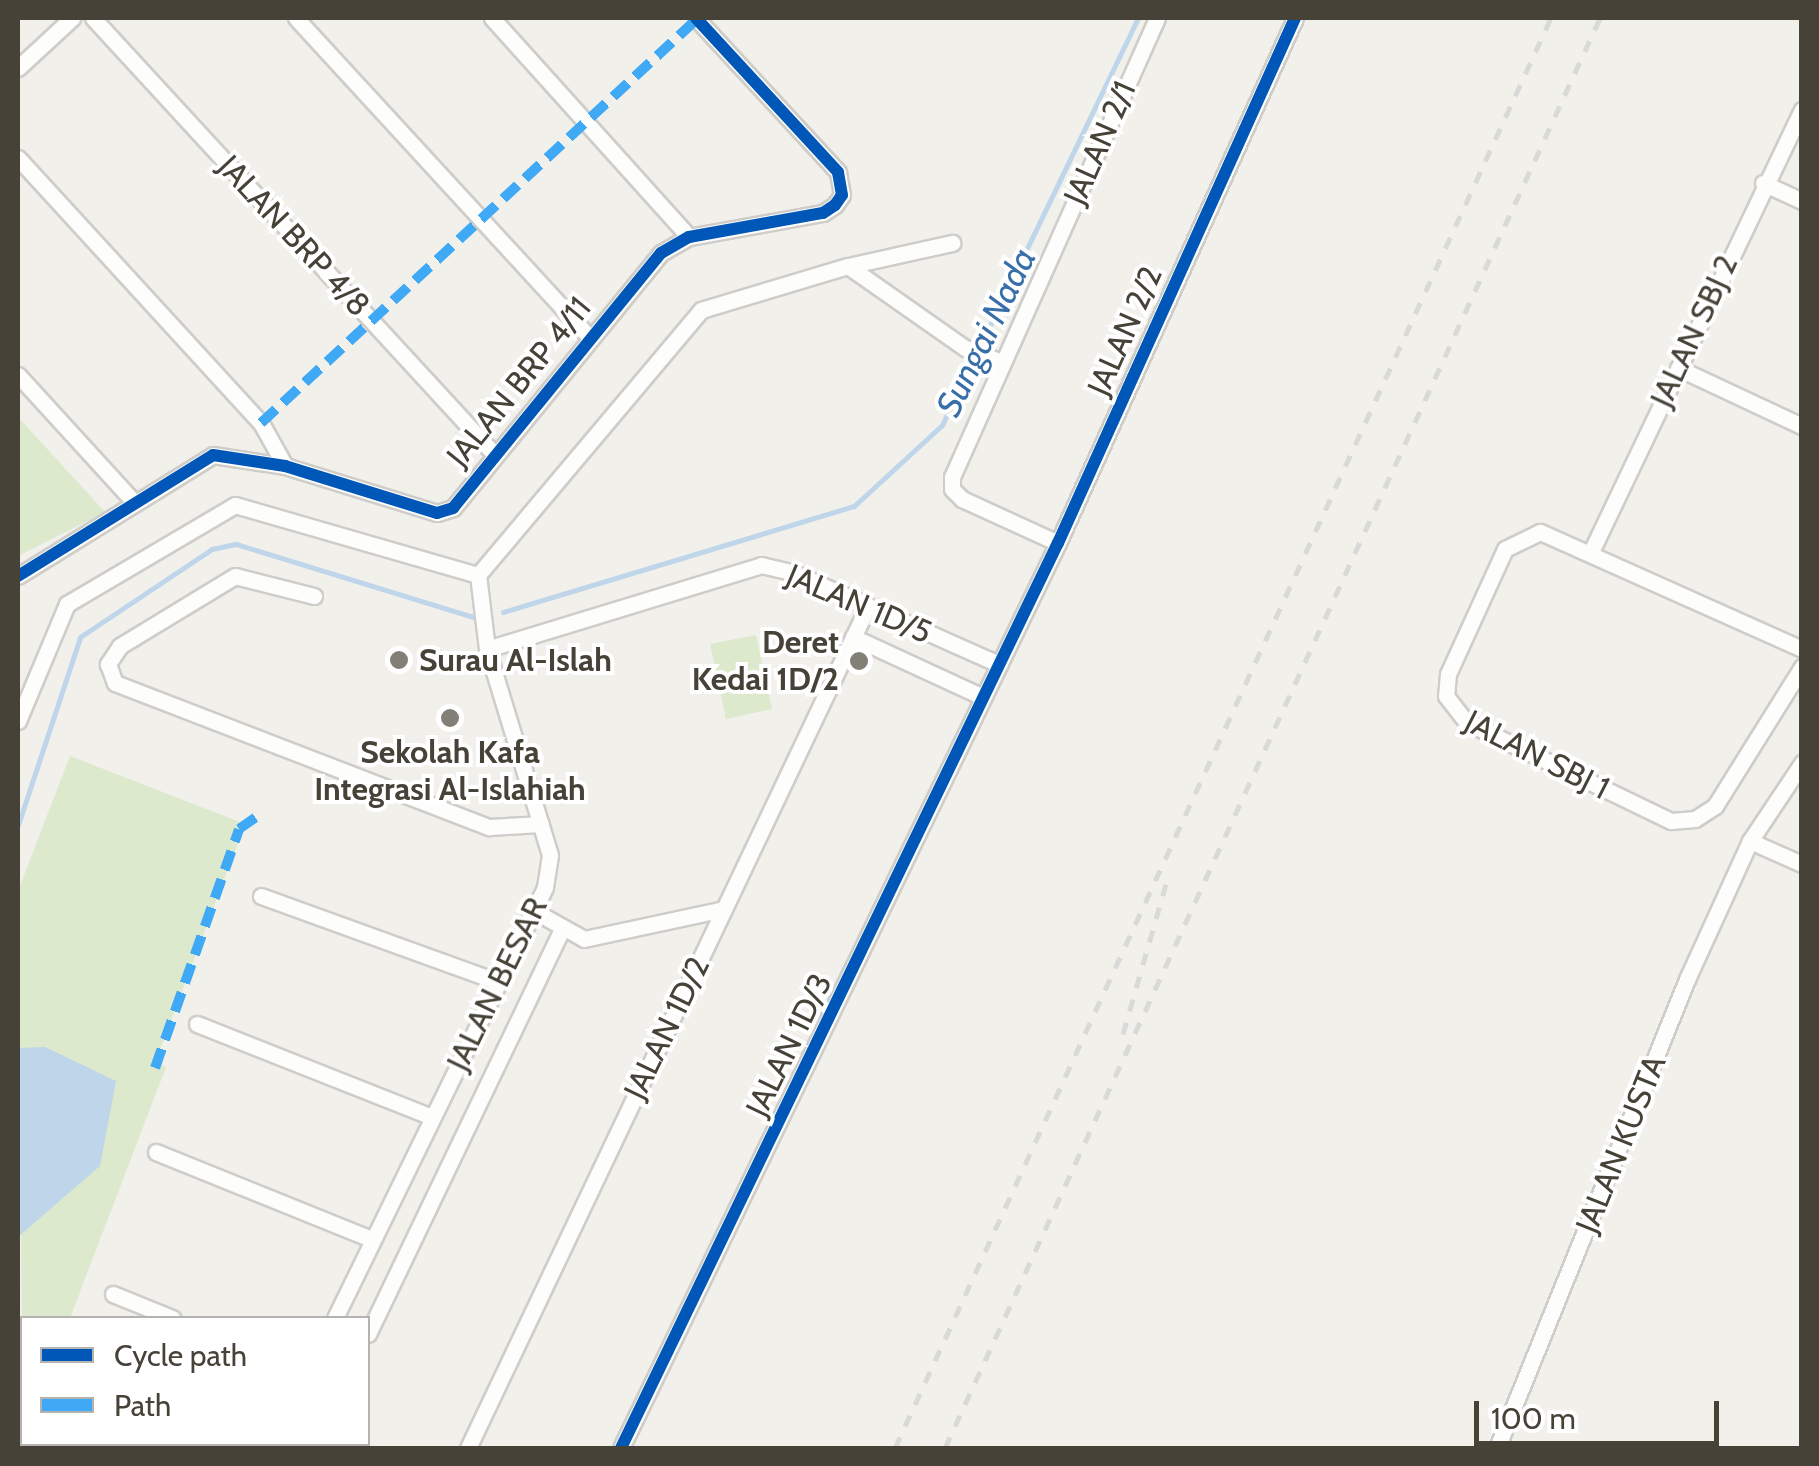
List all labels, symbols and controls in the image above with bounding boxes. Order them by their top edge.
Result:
street label: JALAN 2/1 [1056,75,1144,211]
street label: JALAN BRP 4/8 [210,148,378,324]
water label: Sungai Nada [927,241,1045,423]
street label: JALAN SBJ 2 [1642,249,1746,413]
street label: JALAN 2/2 [1080,261,1170,401]
street label: JALAN BRP 4/11 [439,290,599,474]
street label: JALAN 1D/5 [781,556,937,652]
place label: Deret Kedai 1D/2 [692,624,839,699]
place label: Surau Al-Islah [419,641,612,679]
marker: Surau Al-Islah [388,649,410,671]
marker: Deret Kedai 1D/2 [848,650,870,672]
street label: JALAN SBJ 1 [1458,702,1616,808]
marker: Sekolah Kafa Integrasi Al-Islahiah [439,707,461,729]
place label: Sekolah Kafa Integrasi Al-Islahiah [314,734,586,809]
street label: JALAN BESAR [439,891,555,1077]
street label: JALAN 1D/2 [616,951,718,1105]
street label: JALAN 1D/3 [738,967,840,1123]
street label: JALAN KUSTA [1568,1049,1674,1239]
legend [20,1316,370,1446]
text: Cycle path [114,1337,247,1374]
scale bar [1479,1381,1724,1443]
text: Path [114,1387,171,1424]
text: 100 m [1491,1400,1576,1437]

